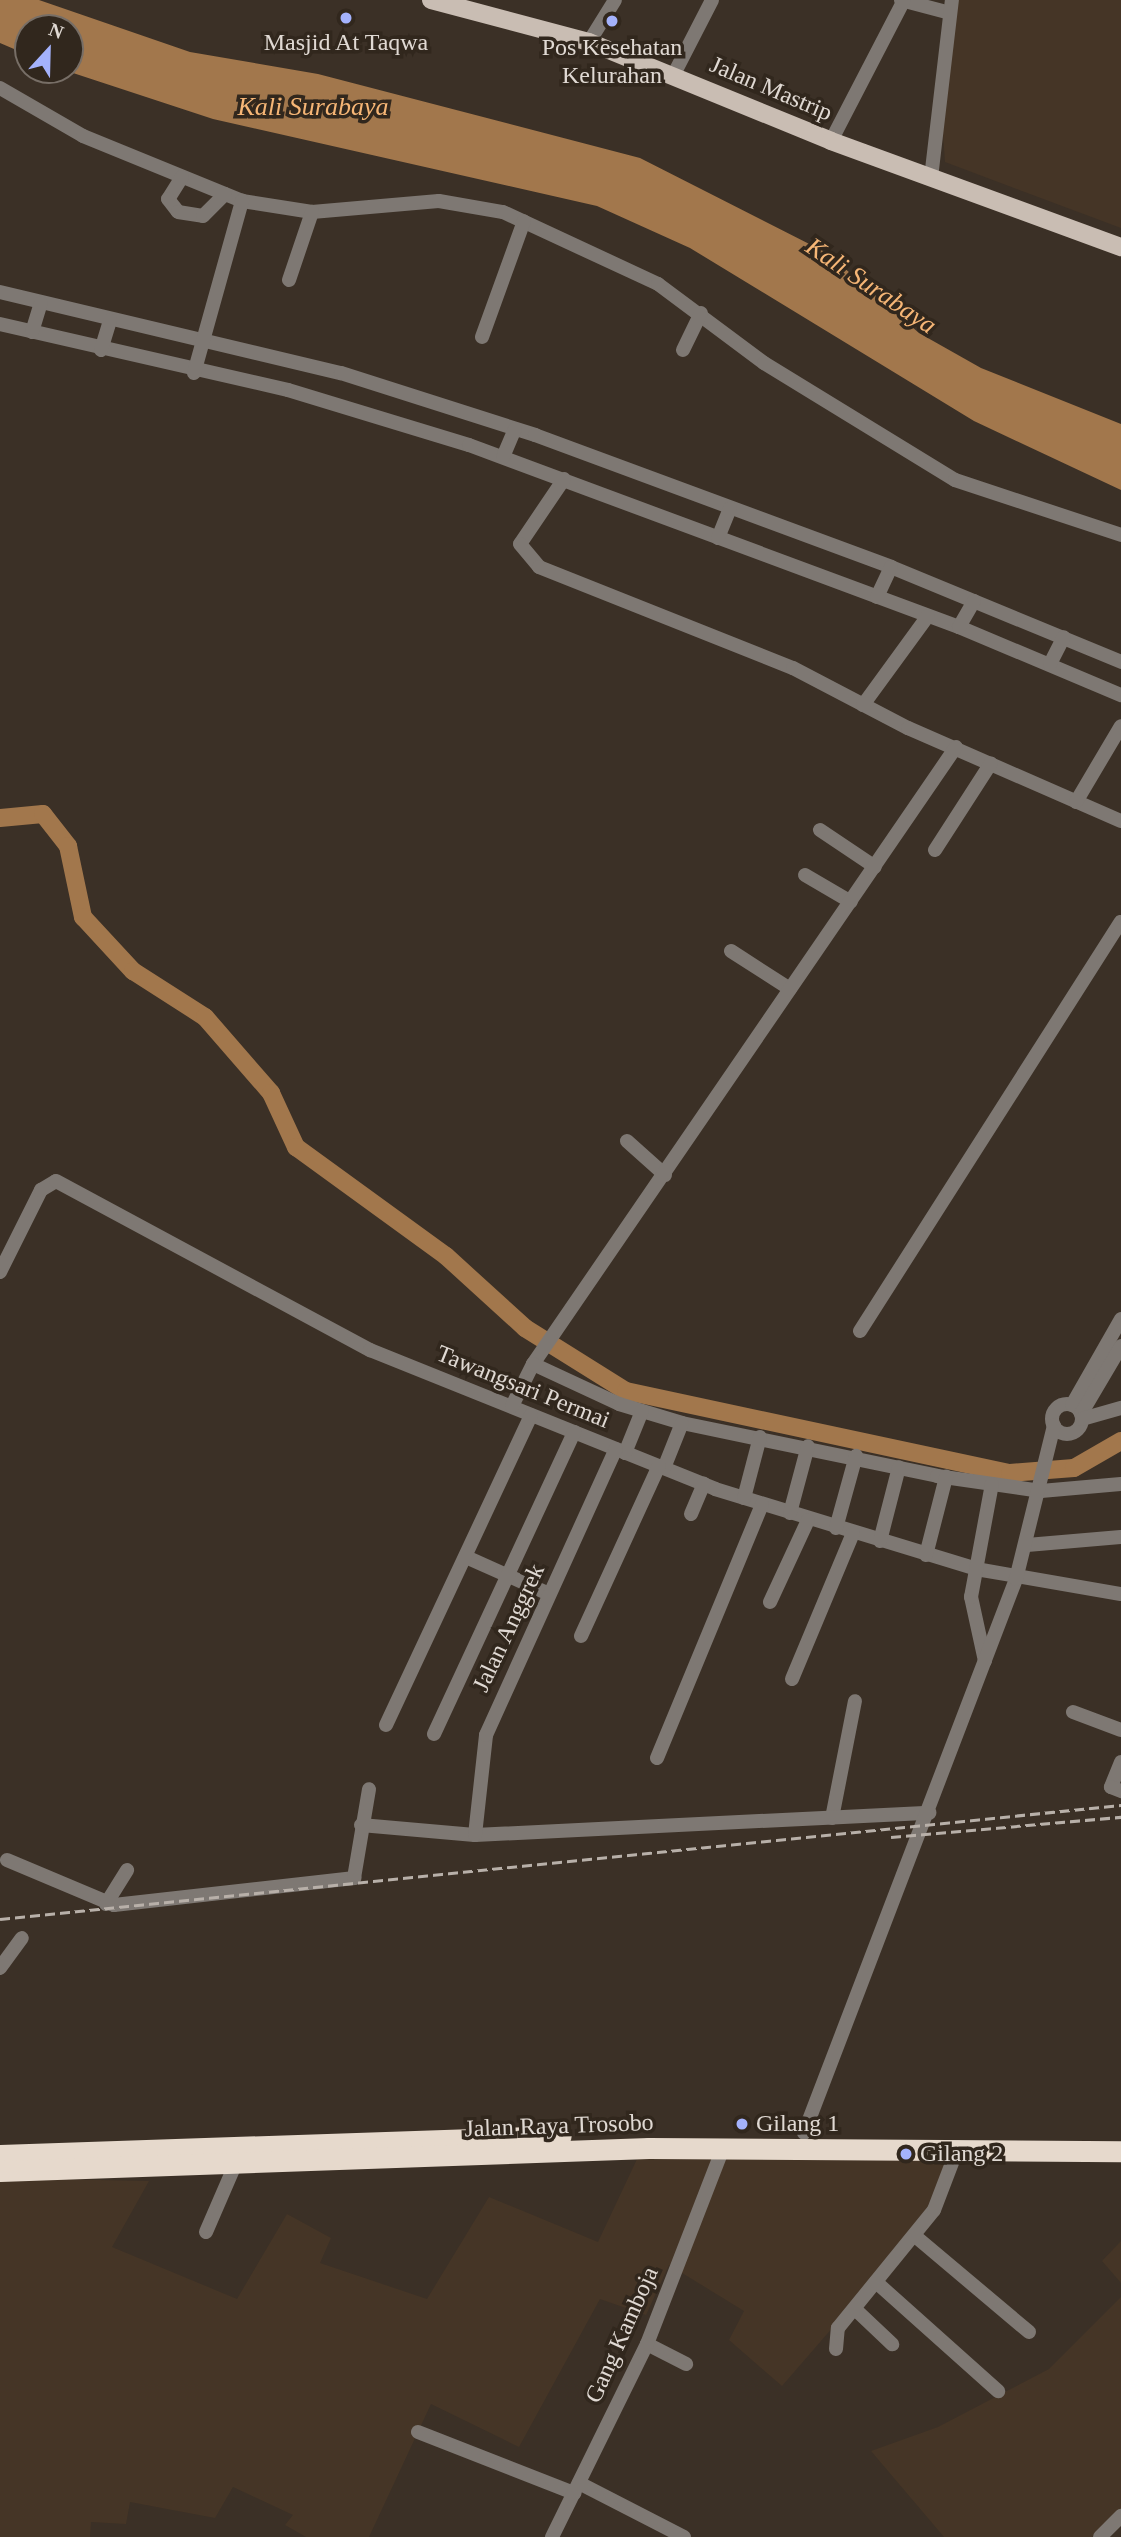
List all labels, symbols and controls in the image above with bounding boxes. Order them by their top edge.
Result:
marker: Masjid At Taqwa [338,10,354,26]
marker: Pos Kesehatan Kelurahan [602,11,622,31]
north arrow [14,14,84,84]
text: N [46,19,67,43]
place label: Masjid At Taqwa [263,29,429,57]
place label: Pos Kesehatan Kelurahan [542,34,682,90]
street label: Jalan Mastrip [706,50,836,128]
water label: Kali Surabaya [238,91,388,123]
water label: Kali Surabaya [800,231,942,341]
street label: Tawangsari Permai [432,1339,614,1435]
street label: Jalan Anggrek [467,1559,551,1697]
street label: Jalan Raya Trosobo [464,2108,654,2144]
place label: Gilang 1 [756,2110,839,2138]
marker: Gilang 1 [734,2116,750,2132]
place label: Gilang 2 [920,2140,1003,2168]
marker: Gilang 2 [898,2146,914,2162]
street label: Gang Kamboja [579,2262,665,2408]

